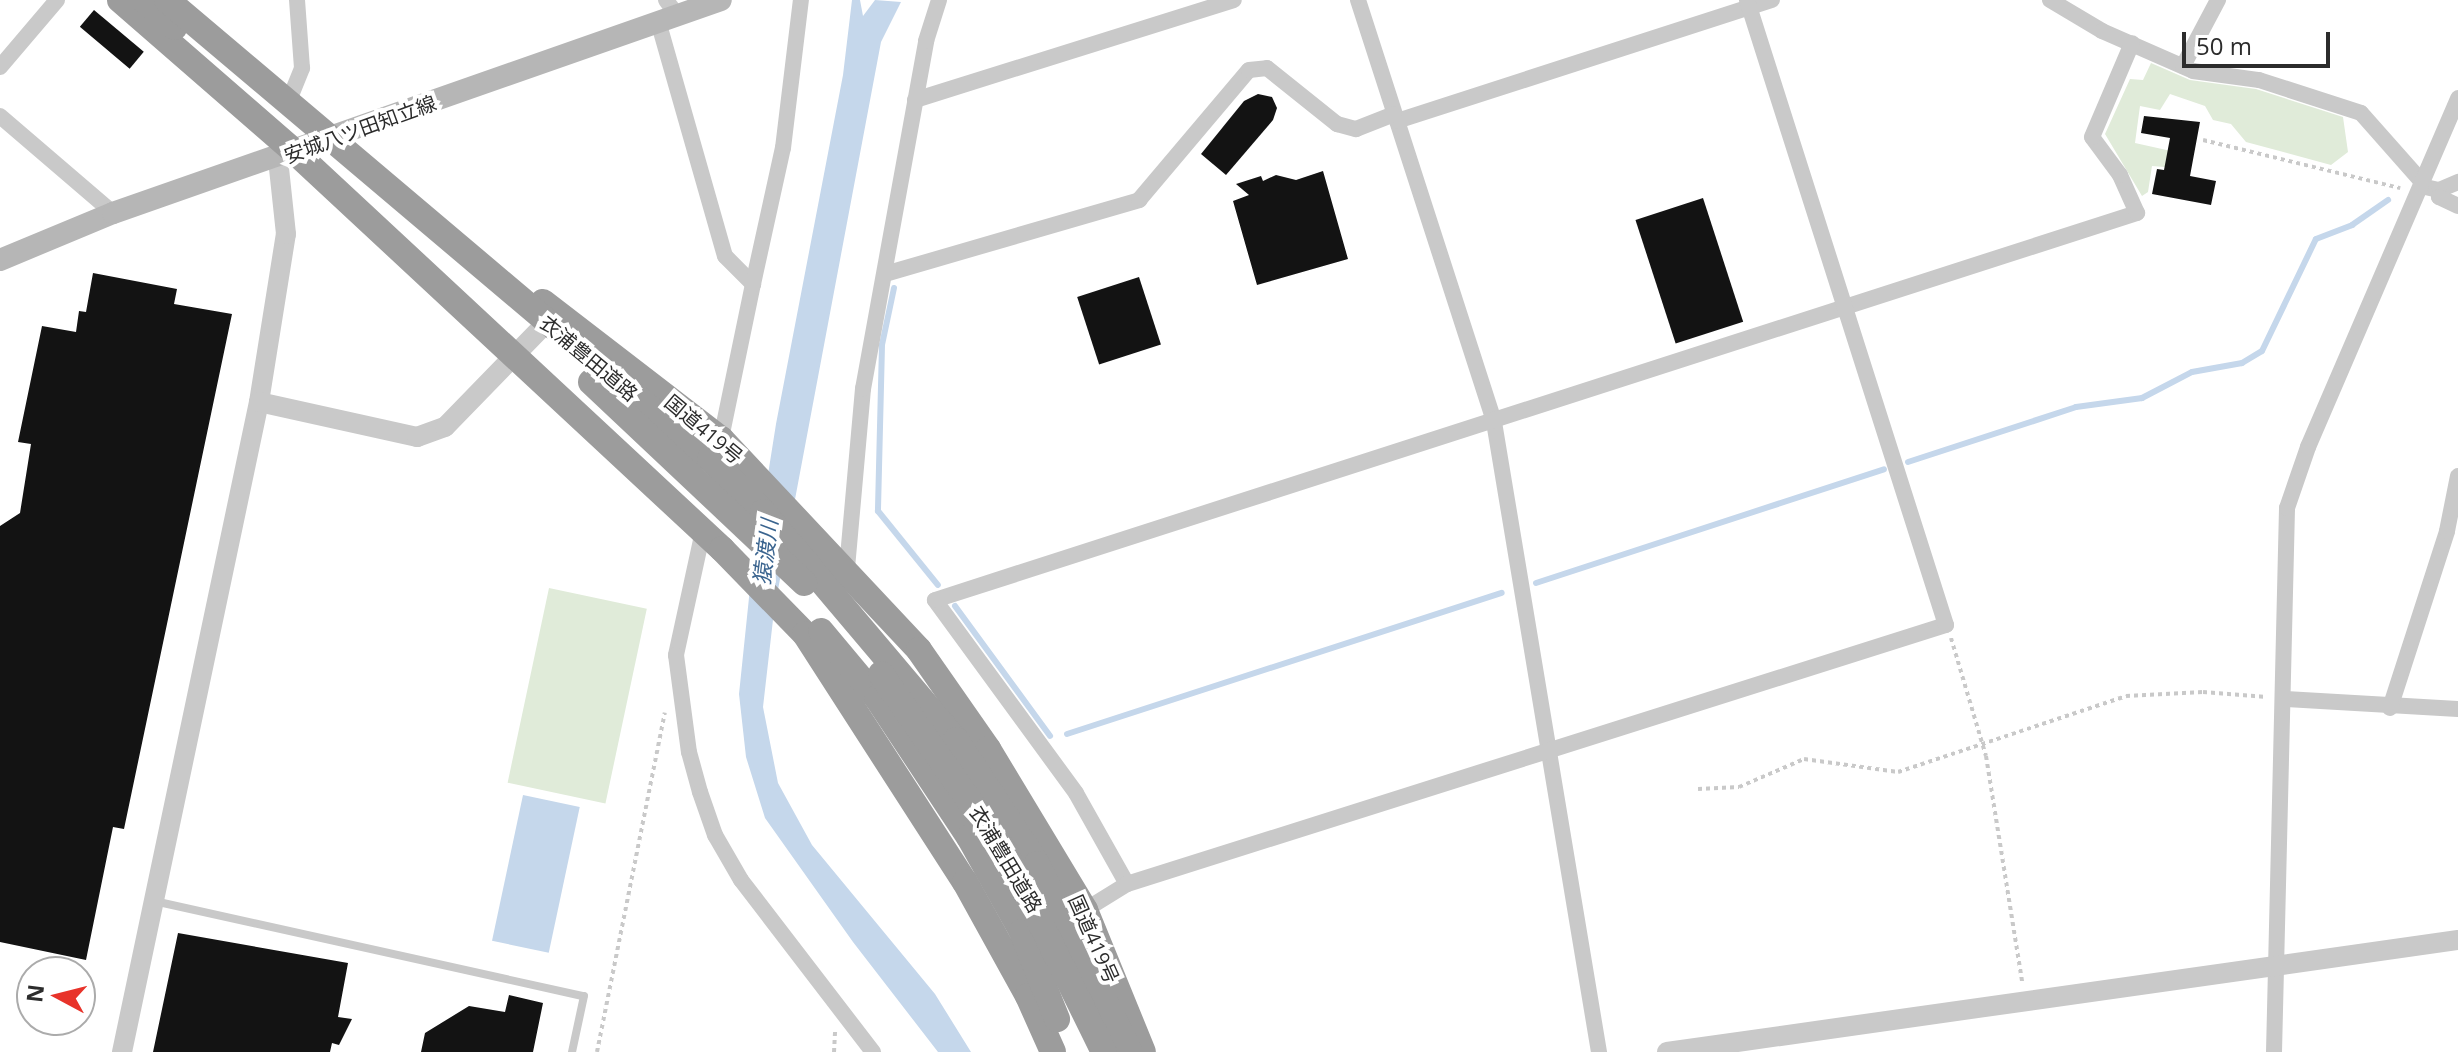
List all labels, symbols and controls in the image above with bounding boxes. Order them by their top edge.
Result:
scale bar [2186,16,2334,66]
text: 50 m [2196,29,2252,62]
street label: 安城八ツ田知立線 [281,90,439,168]
street label: 衣浦豊田道路 [535,310,643,406]
street label: 国道419号 [660,389,748,469]
water label: 猿渡川 [748,518,782,586]
street label: 衣浦豊田道路 [965,801,1047,917]
street label: 国道419号 [1064,891,1124,987]
north arrow [16,956,96,1036]
text: N [18,983,50,1004]

